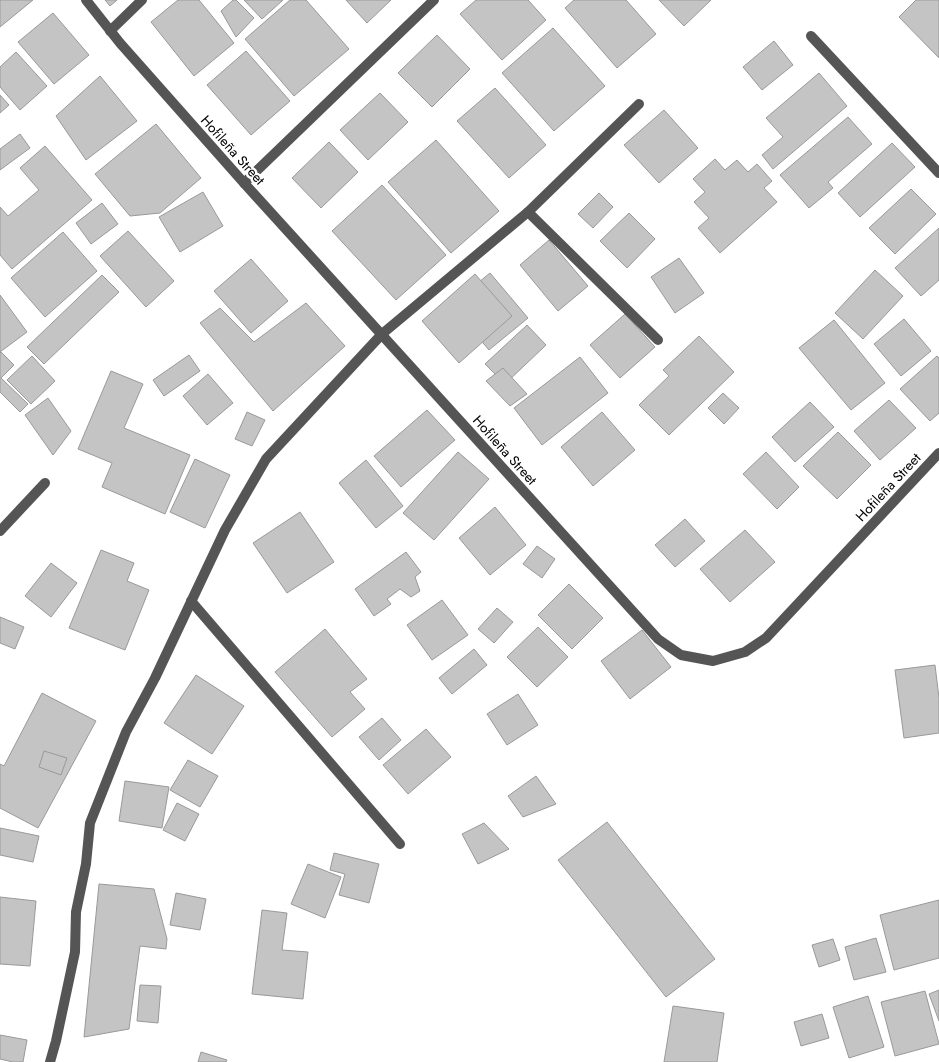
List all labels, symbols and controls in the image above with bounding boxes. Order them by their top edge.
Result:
street label: Hofileña Street [196,111,270,190]
street label: Hofileña Street [468,411,542,490]
street label: Hofileña Street [851,448,926,526]

